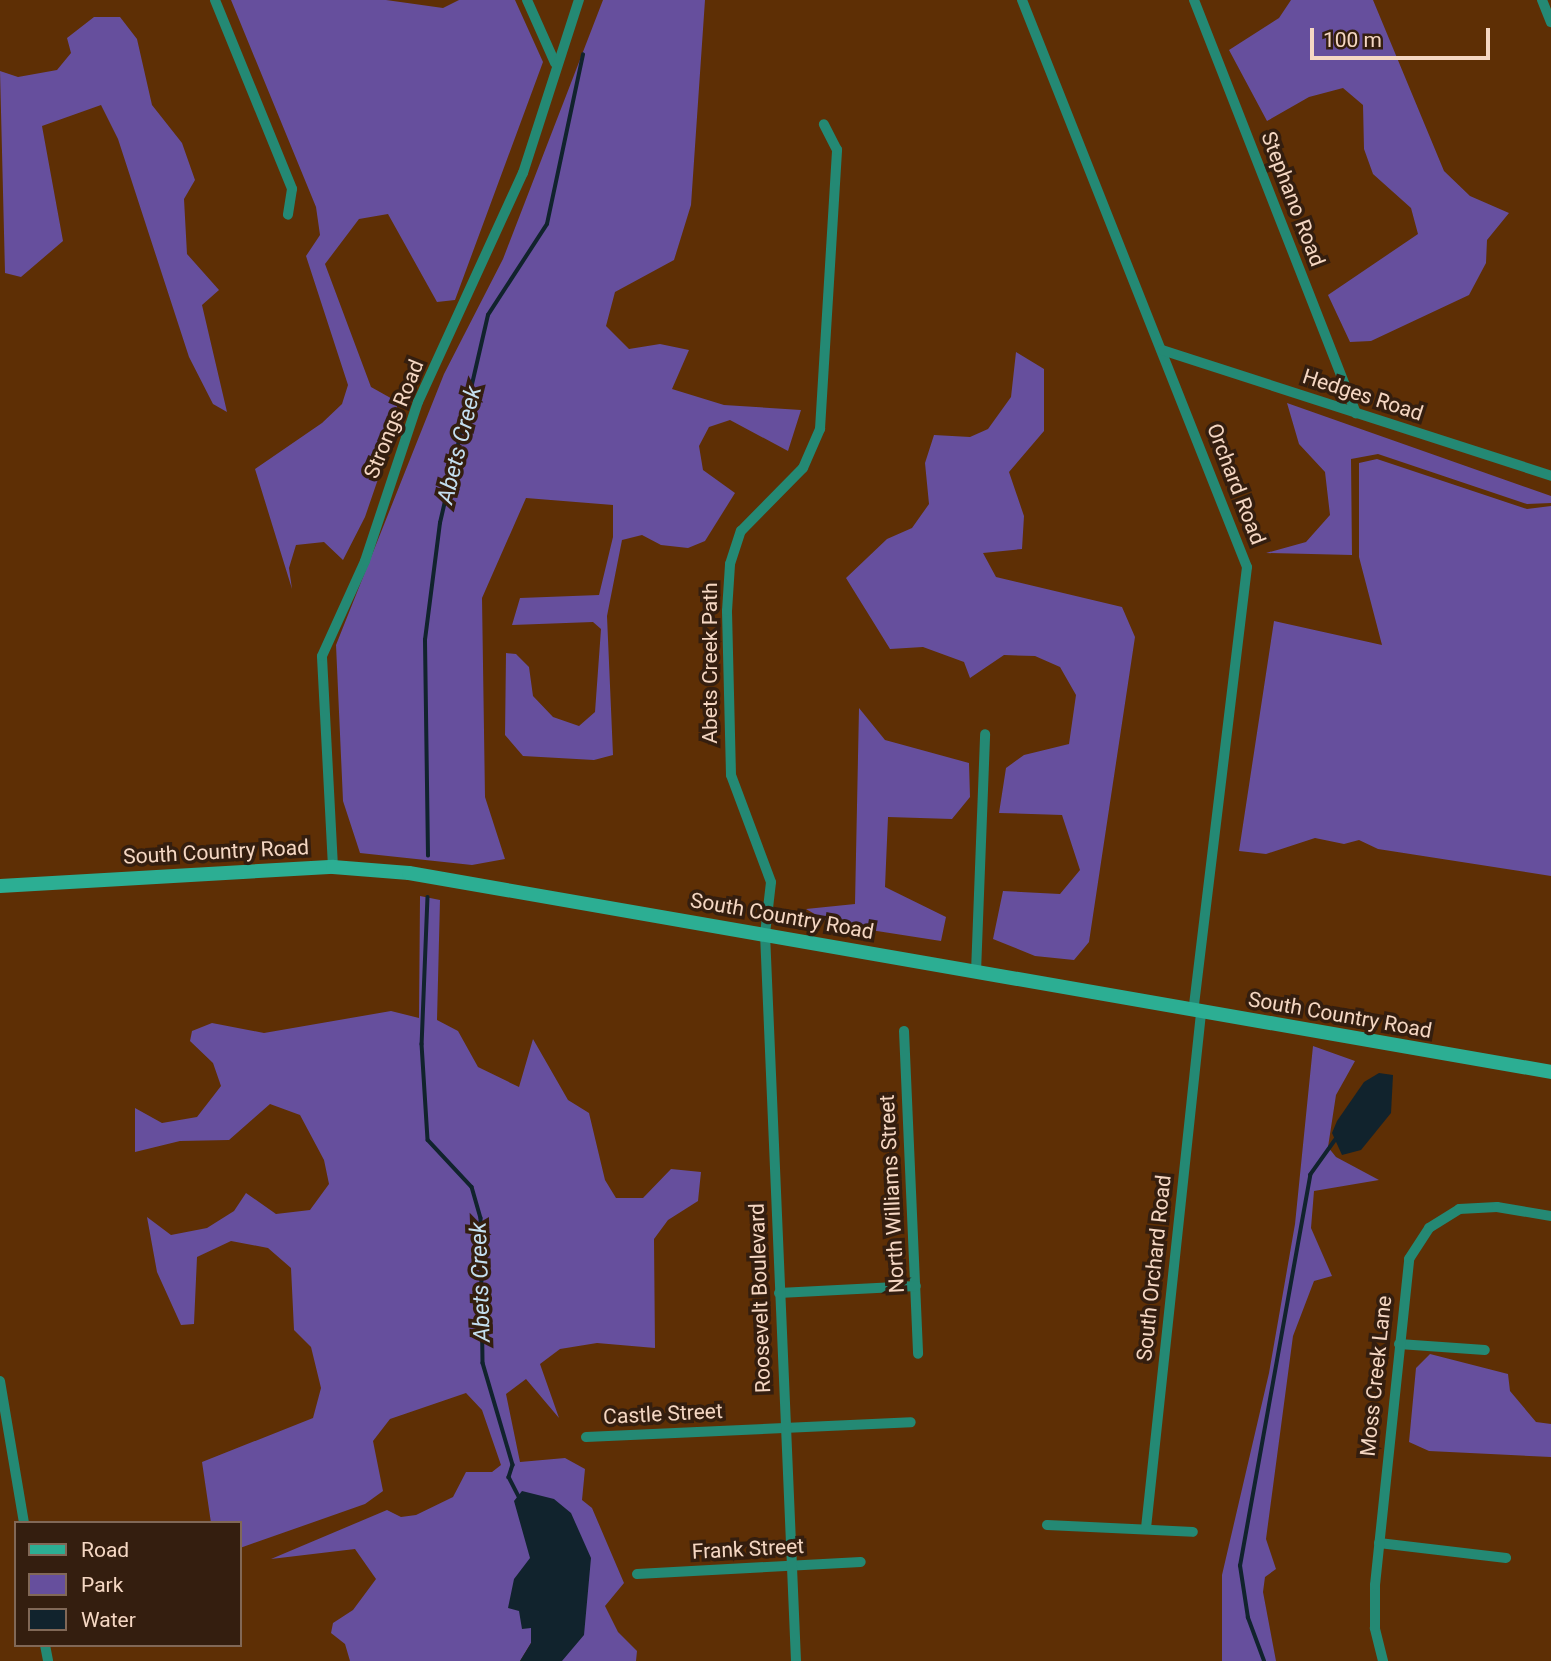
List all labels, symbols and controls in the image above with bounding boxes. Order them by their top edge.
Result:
scale bar [1313,14,1493,58]
text: 100 m [1323,28,1382,52]
street label: Stephano Road [1256,128,1330,270]
street label: Strongs Road [359,356,429,482]
street label: Hedges Road [1300,364,1426,426]
water label: Abets Creek [432,383,488,507]
street label: Orchard Road [1201,420,1271,548]
street label: Abets Creek Path [697,582,723,744]
street label: South Country Road [122,835,310,869]
street label: South Country Road [688,887,876,945]
street label: South Country Road [1246,986,1434,1044]
street label: North Williams Street [874,1094,910,1294]
street label: South Orchard Road [1132,1174,1176,1362]
street label: Roosevelt Boulevard [744,1203,776,1393]
water label: Abets Creek [465,1221,497,1343]
street label: Moss Creek Lane [1355,1294,1397,1458]
street label: Castle Street [603,1398,723,1430]
legend [14,1521,242,1647]
street label: Frank Street [691,1533,805,1565]
text: Road [81,1538,129,1562]
text: Park [81,1573,123,1597]
text: Water [81,1608,136,1632]

